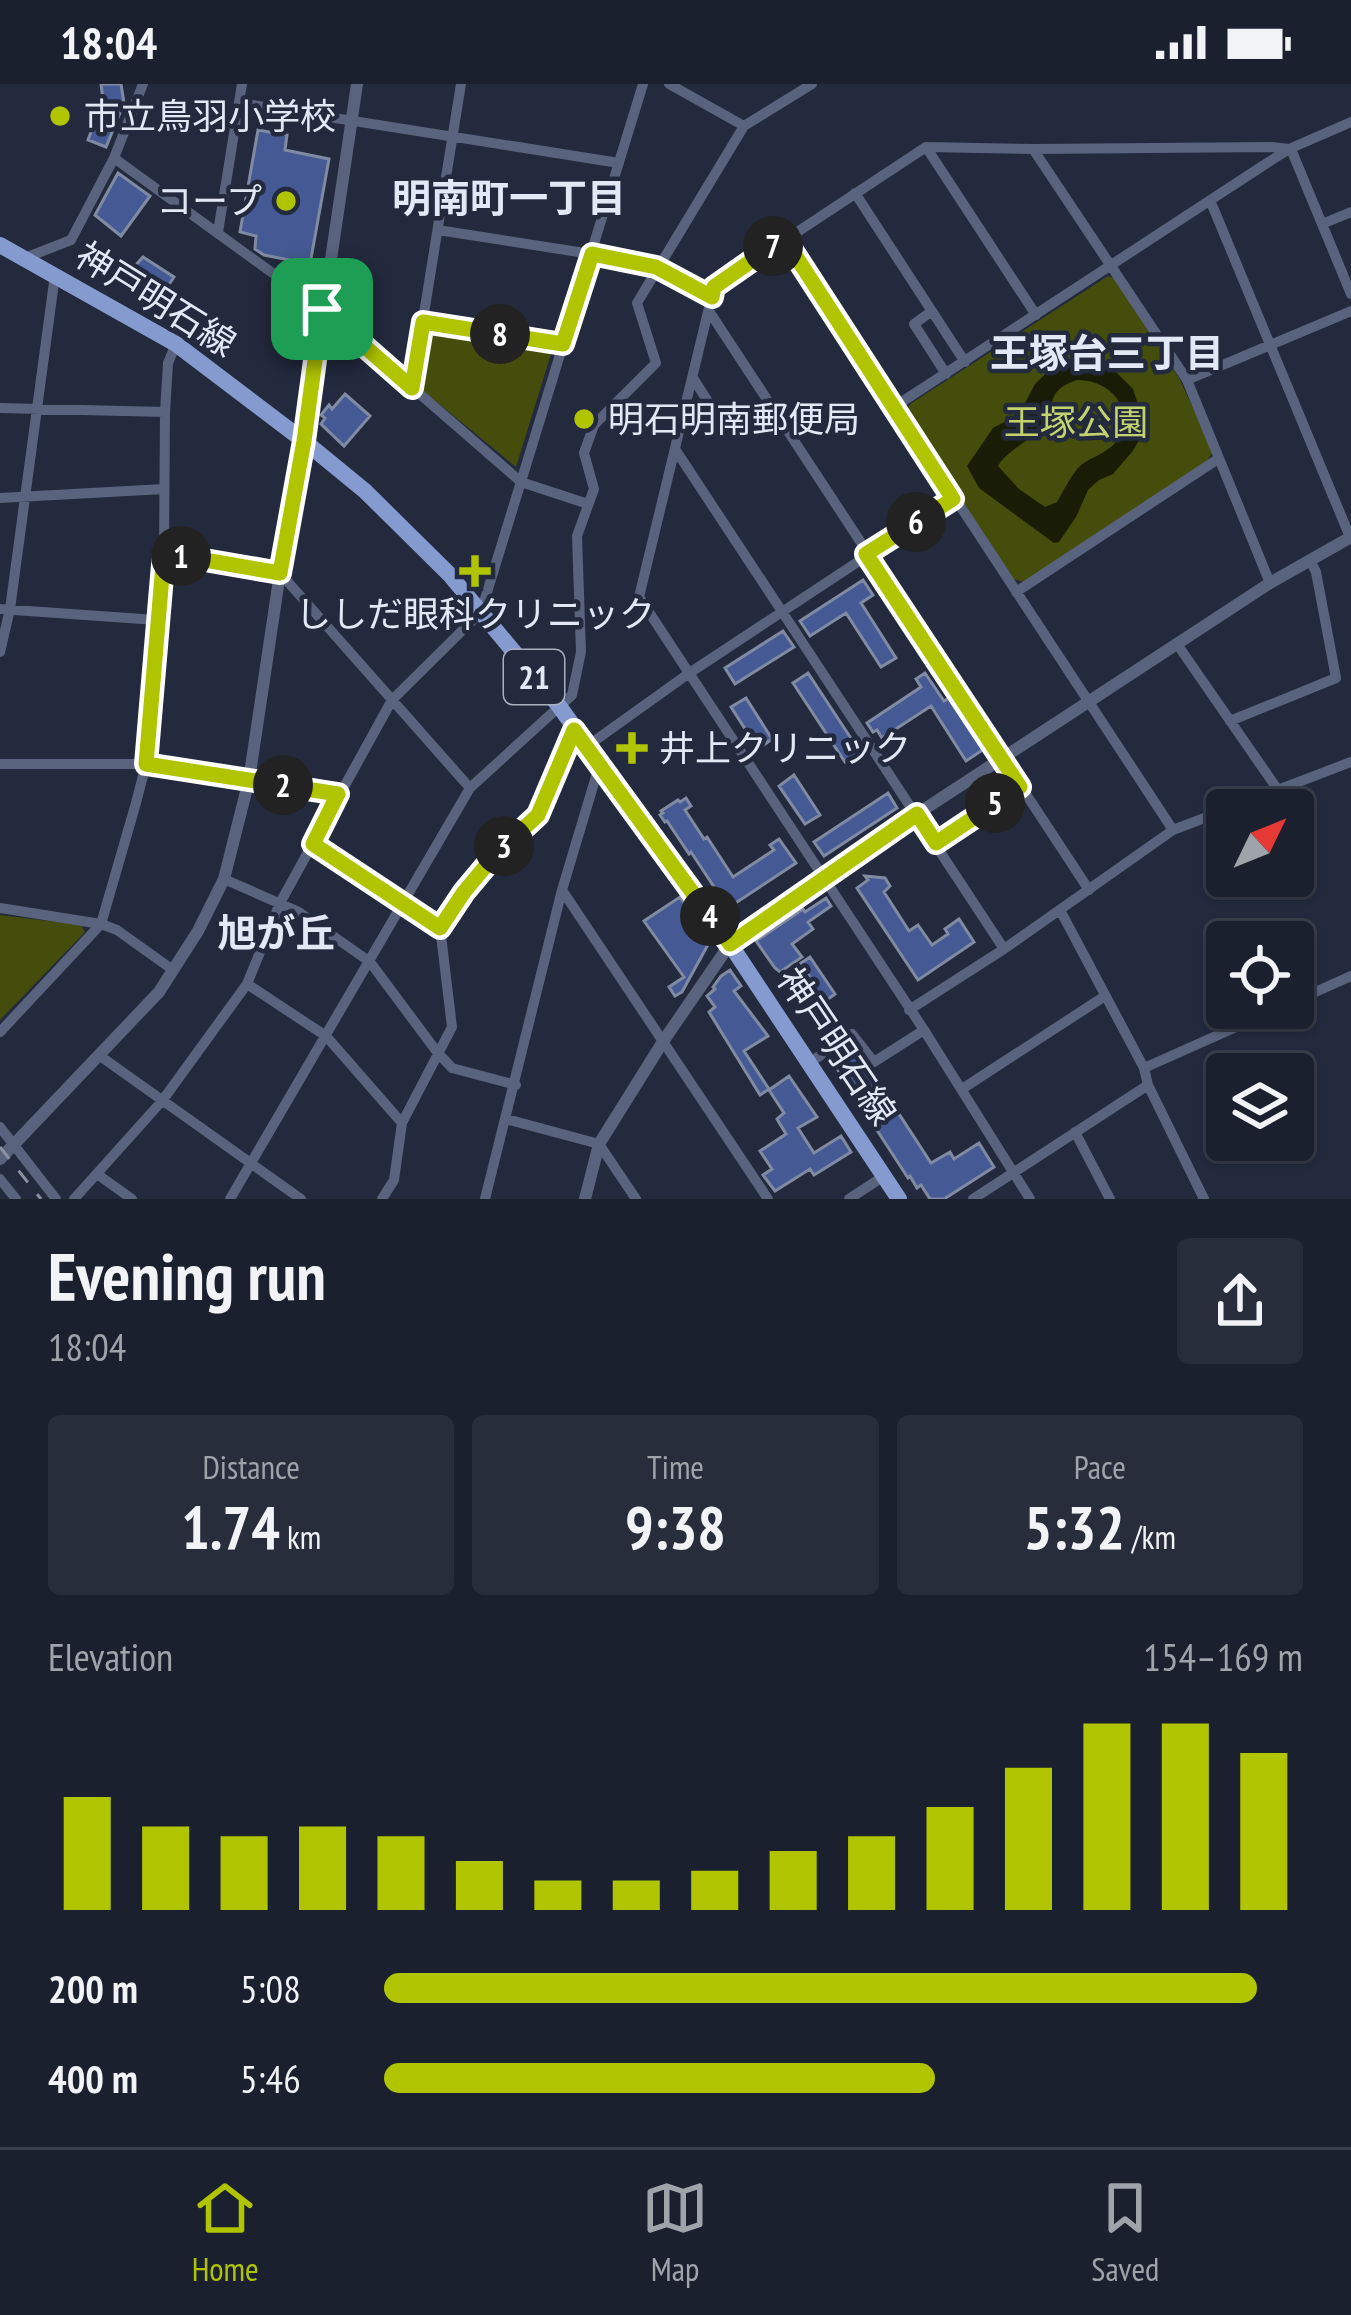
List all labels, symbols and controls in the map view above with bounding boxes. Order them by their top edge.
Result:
text: 18:04 [60,13,157,71]
place label: 市立鳥羽小学校 [84,92,336,139]
marker: 市立鳥羽小学校 [47,103,73,129]
district label: 明南町一丁目 [392,172,626,223]
place label: コープ [156,177,262,224]
marker: コープ [273,188,299,214]
pin: 7 [743,216,803,276]
text: 7 [765,224,781,267]
street label: 神戸明石線 [67,231,245,366]
pin [271,258,373,360]
icon: arrive [289,276,355,342]
pin: 8 [470,304,530,364]
text: 8 [492,312,508,355]
district label: 王塚台三丁目 [990,327,1224,378]
place label: 明石明南郵便局 [608,395,860,442]
park label: 王塚公園 [1004,398,1148,445]
marker: 明石明南郵便局 [571,406,597,432]
pin: 6 [886,492,946,552]
text: 6 [908,500,924,543]
pin: 1 [151,526,211,586]
text: 1 [173,534,189,577]
marker: ししだ眼科クリニック [459,555,491,587]
place label: ししだ眼科クリニック [295,590,655,637]
road number: 21 [504,650,564,704]
place label: 井上クリニック [659,724,911,771]
marker: 井上クリニック [616,732,648,764]
pin: 2 [253,755,313,815]
text: 2 [275,763,291,806]
pin: 5 [965,773,1025,833]
text: 5 [987,781,1003,824]
north arrow [1206,789,1314,897]
map controls [1206,789,1314,1161]
pin: 3 [474,816,534,876]
text: 3 [496,824,512,867]
pin: 4 [680,886,740,946]
text: 4 [702,894,718,937]
district label: 旭が丘 [217,907,335,958]
button: locate [1206,921,1314,1029]
street label: 神戸明石線 [768,958,907,1133]
button: layers [1206,1053,1314,1161]
text: Evening run [48,1233,326,1318]
button: share [1177,1238,1303,1364]
text: 18:04 [48,1321,126,1372]
text: Distance [203,1445,300,1488]
text: Time [647,1445,704,1488]
text: Pace [1074,1445,1126,1488]
text: 1.74 [181,1488,280,1566]
text: 9:38 [625,1488,726,1566]
text: 5:32 [1024,1488,1125,1566]
text: km [280,1515,321,1558]
text: /km [1125,1515,1176,1558]
text: Elevation [48,1631,173,1682]
text: 154–169 m [1143,1631,1303,1682]
text: 200 m [48,1963,138,2014]
text: 5:08 [240,1963,301,2014]
text: 400 m [48,2053,138,2104]
text: 5:46 [240,2053,301,2104]
tab: Home [192,2175,259,2290]
tab: Map [642,2175,708,2290]
tab: Saved [1091,2175,1159,2290]

